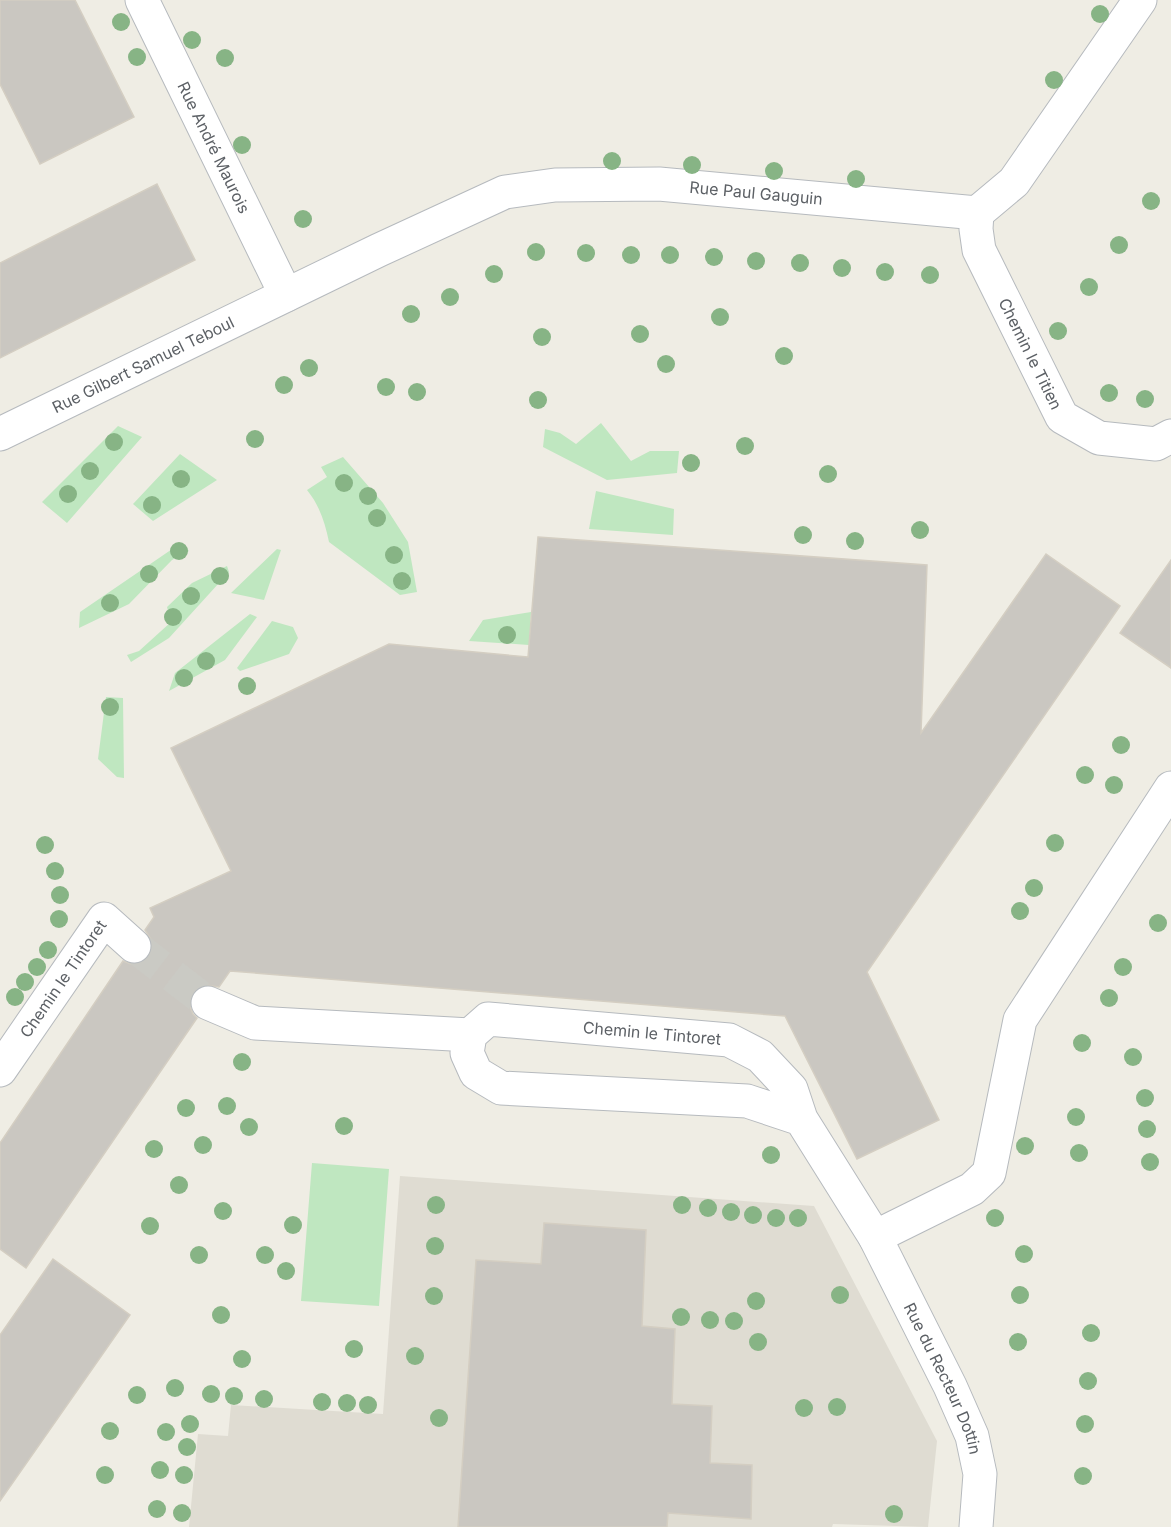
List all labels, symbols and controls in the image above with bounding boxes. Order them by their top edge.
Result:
street label: Rue André Maurois [173,78,255,217]
street label: Rue Paul Gauguin [689,177,824,209]
street label: Chemin le Titien [994,295,1067,413]
street label: Rue Gilbert Samuel Teboul [49,312,237,417]
street label: Chemin le Tintoret [15,916,111,1041]
street label: Chemin le Tintoret [582,1017,722,1049]
street label: Rue du Recteur Dottin [900,1299,986,1456]

